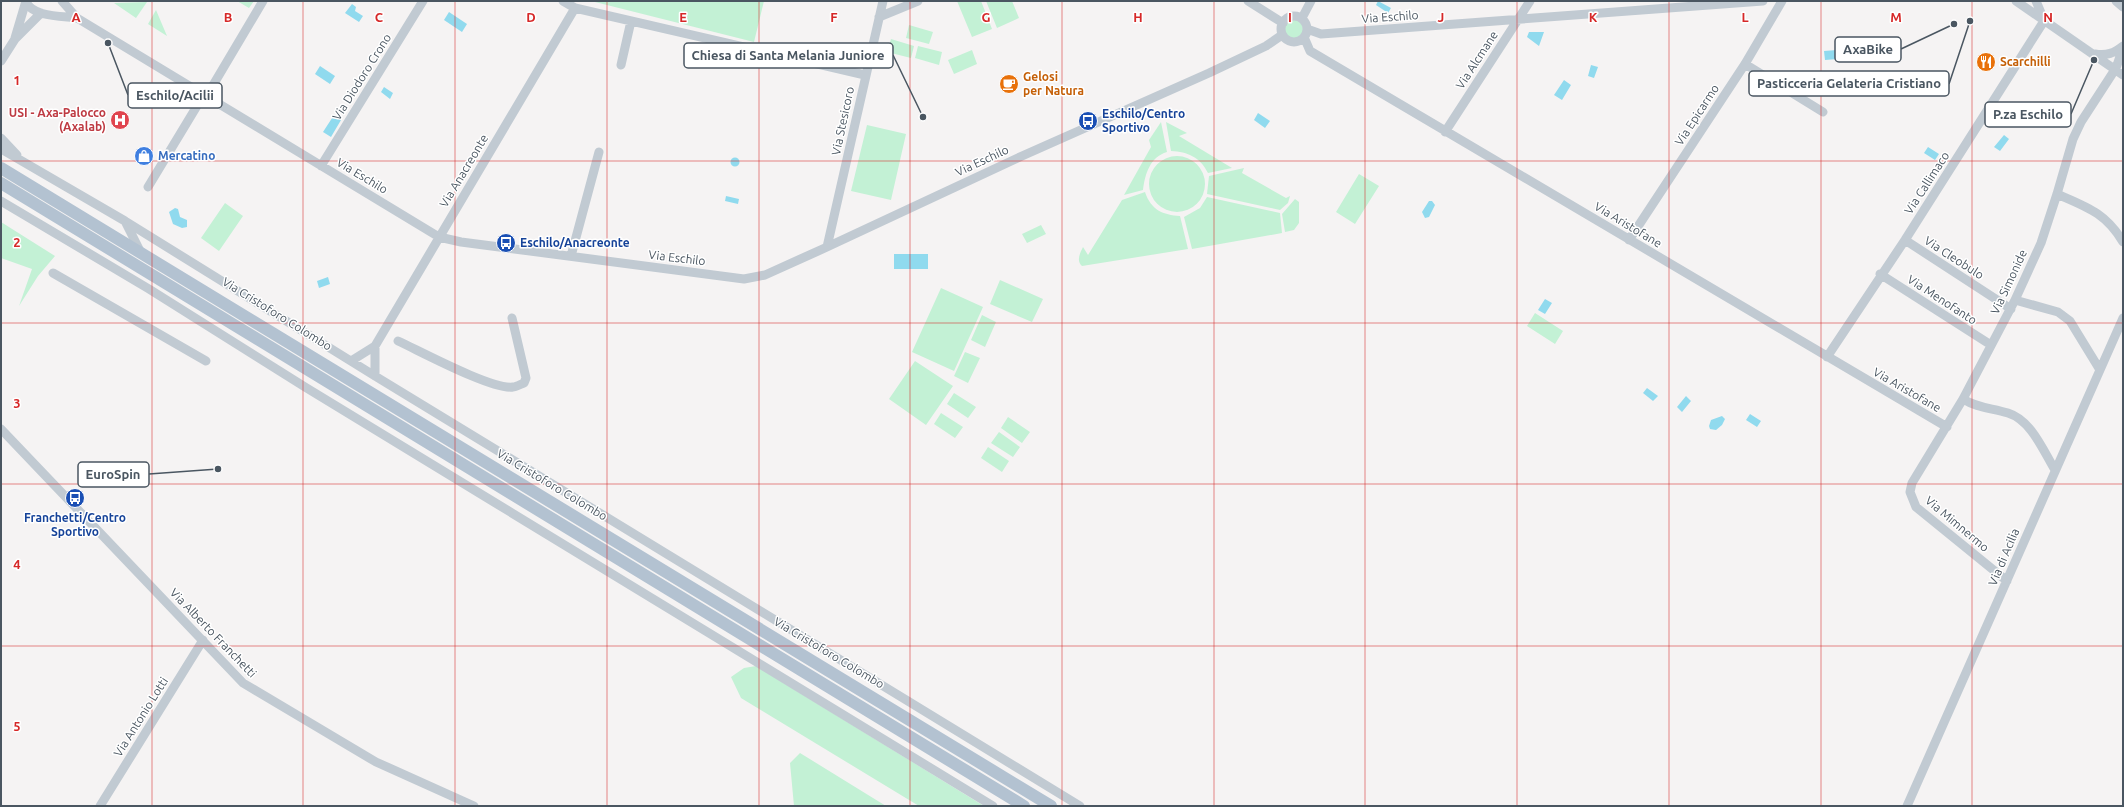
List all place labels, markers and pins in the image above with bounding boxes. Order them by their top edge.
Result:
callout: AxaBike [1835,37,1901,62]
callout: Chiesa di Santa Melania Juniore [684,43,893,68]
restaurant icon: Scarchilli [1975,51,1997,73]
place label: Scarchilli [2000,55,2051,68]
place label: Gelosi per Natura [1023,70,1084,97]
callout: Pasticceria Gelateria Cristiano [1749,71,1949,96]
cafe icon: Gelosi per Natura [998,73,1020,95]
callout: Eschilo/Acilii [128,83,222,108]
callout: P.za Eschilo [1985,102,2071,127]
place label: USI - Axa-Palocco (Axalab) [9,106,106,134]
place label: Eschilo/Centro Sportivo [1102,107,1185,134]
hospital icon: USI - Axa-Palocco (Axalab) [109,109,131,131]
bus stop icon: Eschilo/Centro Sportivo [1077,110,1099,132]
shop icon: Mercatino [133,145,155,167]
place label: Mercatino [158,149,215,162]
bus stop icon: Eschilo/Anacreonte [495,232,517,254]
place label: Eschilo/Anacreonte [520,236,630,249]
callout: EuroSpin [78,462,149,487]
bus stop icon: Franchetti/Centro Sportivo [64,487,86,509]
place label: Franchetti/Centro Sportivo [24,511,126,538]

